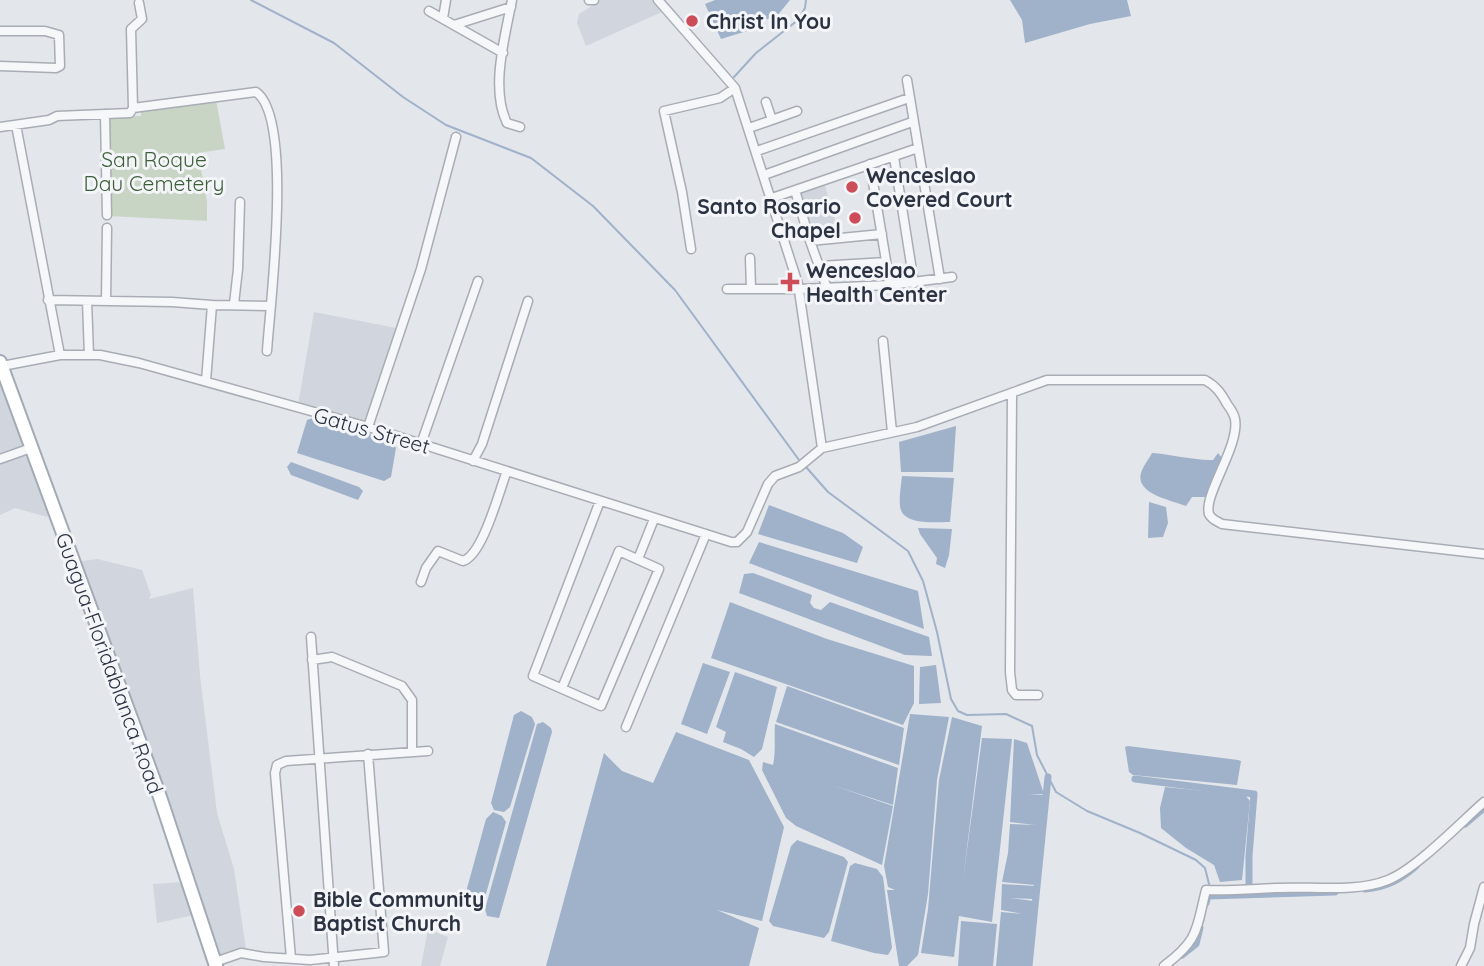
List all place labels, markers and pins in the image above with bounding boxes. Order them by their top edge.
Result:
place label: Christ In You [706,8,831,34]
marker: Christ In You [684,13,700,29]
place label: Wenceslao Covered Court [866,162,1013,212]
marker: Wenceslao Covered Court [844,179,860,195]
place label: Santo Rosario Chapel [697,193,841,243]
marker: Santo Rosario Chapel [847,210,863,226]
place label: Wenceslao Health Center [806,257,947,307]
marker: Wenceslao Health Center [780,272,800,292]
place label: Bible Community Baptist Church [313,886,484,936]
marker: Bible Community Baptist Church [291,903,307,919]

